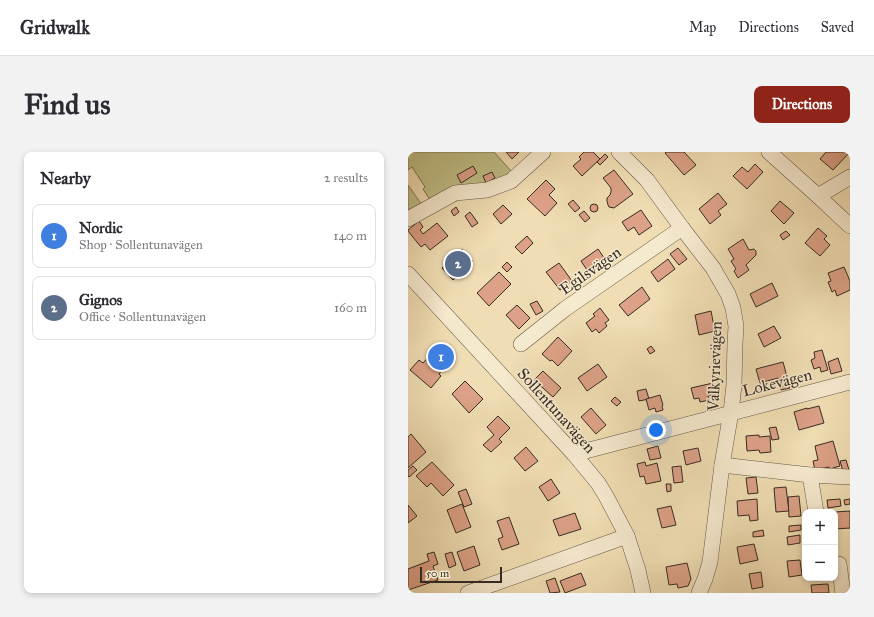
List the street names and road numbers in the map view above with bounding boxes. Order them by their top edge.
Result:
street label: Egilsvägen [556,242,626,299]
street label: Valkyrievägen [703,320,727,412]
street label: Sollentunavägen [513,364,600,458]
street label: Lokevägen [740,365,814,401]

